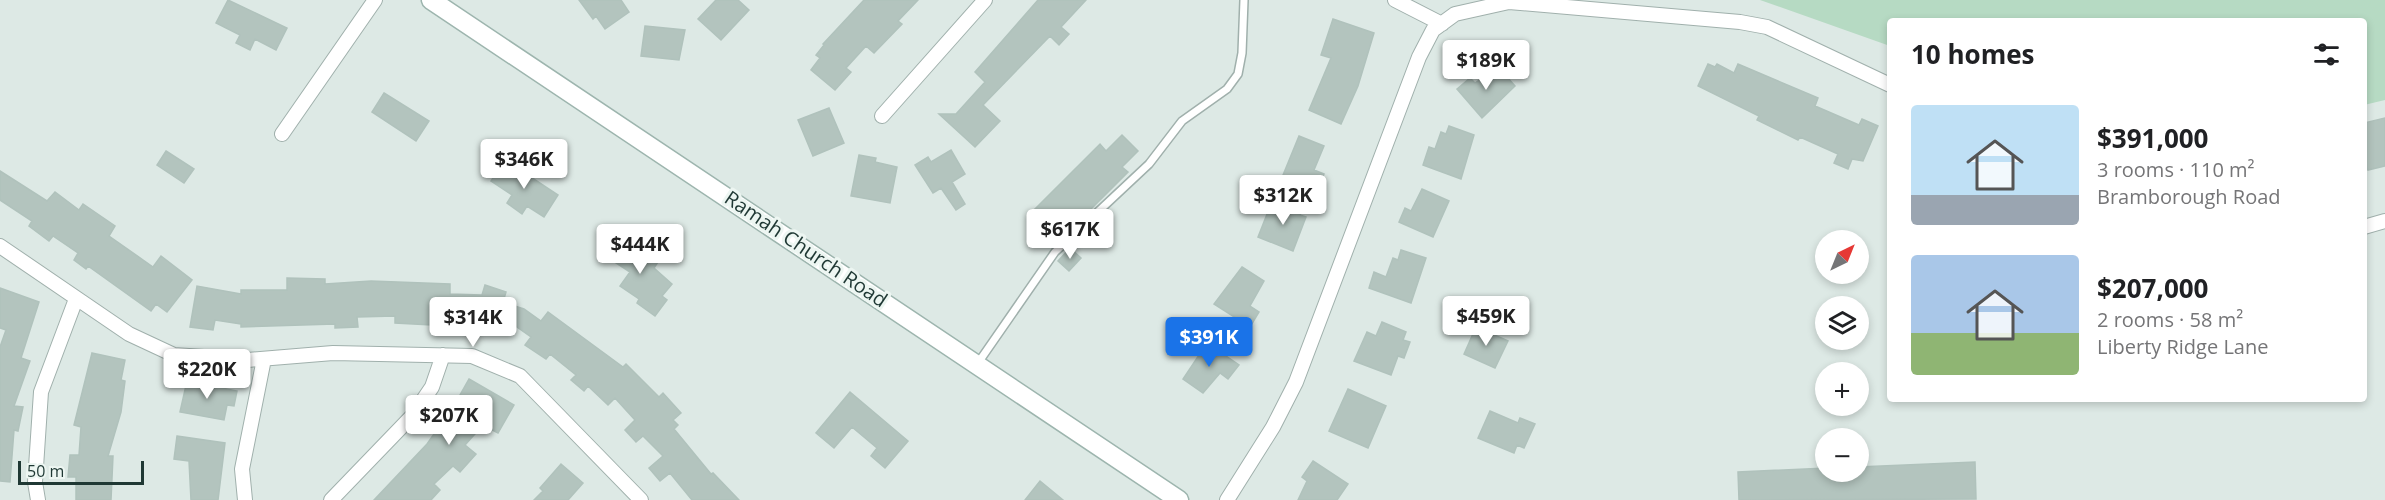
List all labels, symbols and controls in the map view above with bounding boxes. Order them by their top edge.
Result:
text: 10 homes [1911,36,2035,72]
icon: filters [2310,38,2343,71]
pin: $189K [1444,40,1528,91]
text: $189K [1456,46,1516,73]
text: $391,000 [2097,120,2208,156]
icon: home [1959,129,2031,201]
pin: $346K [482,139,566,190]
text: $346K [494,145,554,172]
text: 3 rooms · 110 m² [2097,156,2255,183]
pin: $312K [1241,175,1325,226]
text: $312K [1253,181,1313,208]
text: Bramborough Road [2097,183,2281,210]
street label: Ramah Church Road [720,184,893,313]
pin: $617K [1028,209,1112,260]
text: $617K [1040,215,1100,242]
pin: $444K [598,224,682,275]
text: $444K [610,230,670,257]
north arrow [1815,230,1869,284]
map controls [1815,230,1869,482]
text: $207,000 [2097,270,2208,306]
icon: home [1959,279,2031,351]
pin: $459K [1444,296,1528,347]
button: layers [1815,296,1869,350]
pin: $314K [431,297,515,348]
text: $459K [1456,302,1516,329]
text: $314K [443,303,503,330]
text: 2 rooms · 58 m² [2097,306,2243,333]
pin: $391K [1167,317,1251,368]
text: $391K [1179,323,1239,350]
text: Liberty Ridge Lane [2097,333,2268,360]
pin: $220K [165,349,249,400]
text: $220K [177,355,237,382]
button: + [1815,362,1869,416]
pin: $207K [407,395,491,446]
text: $207K [419,401,479,428]
button: − [1815,428,1869,482]
scale bar [18,458,144,486]
text: 50 m [27,460,64,482]

